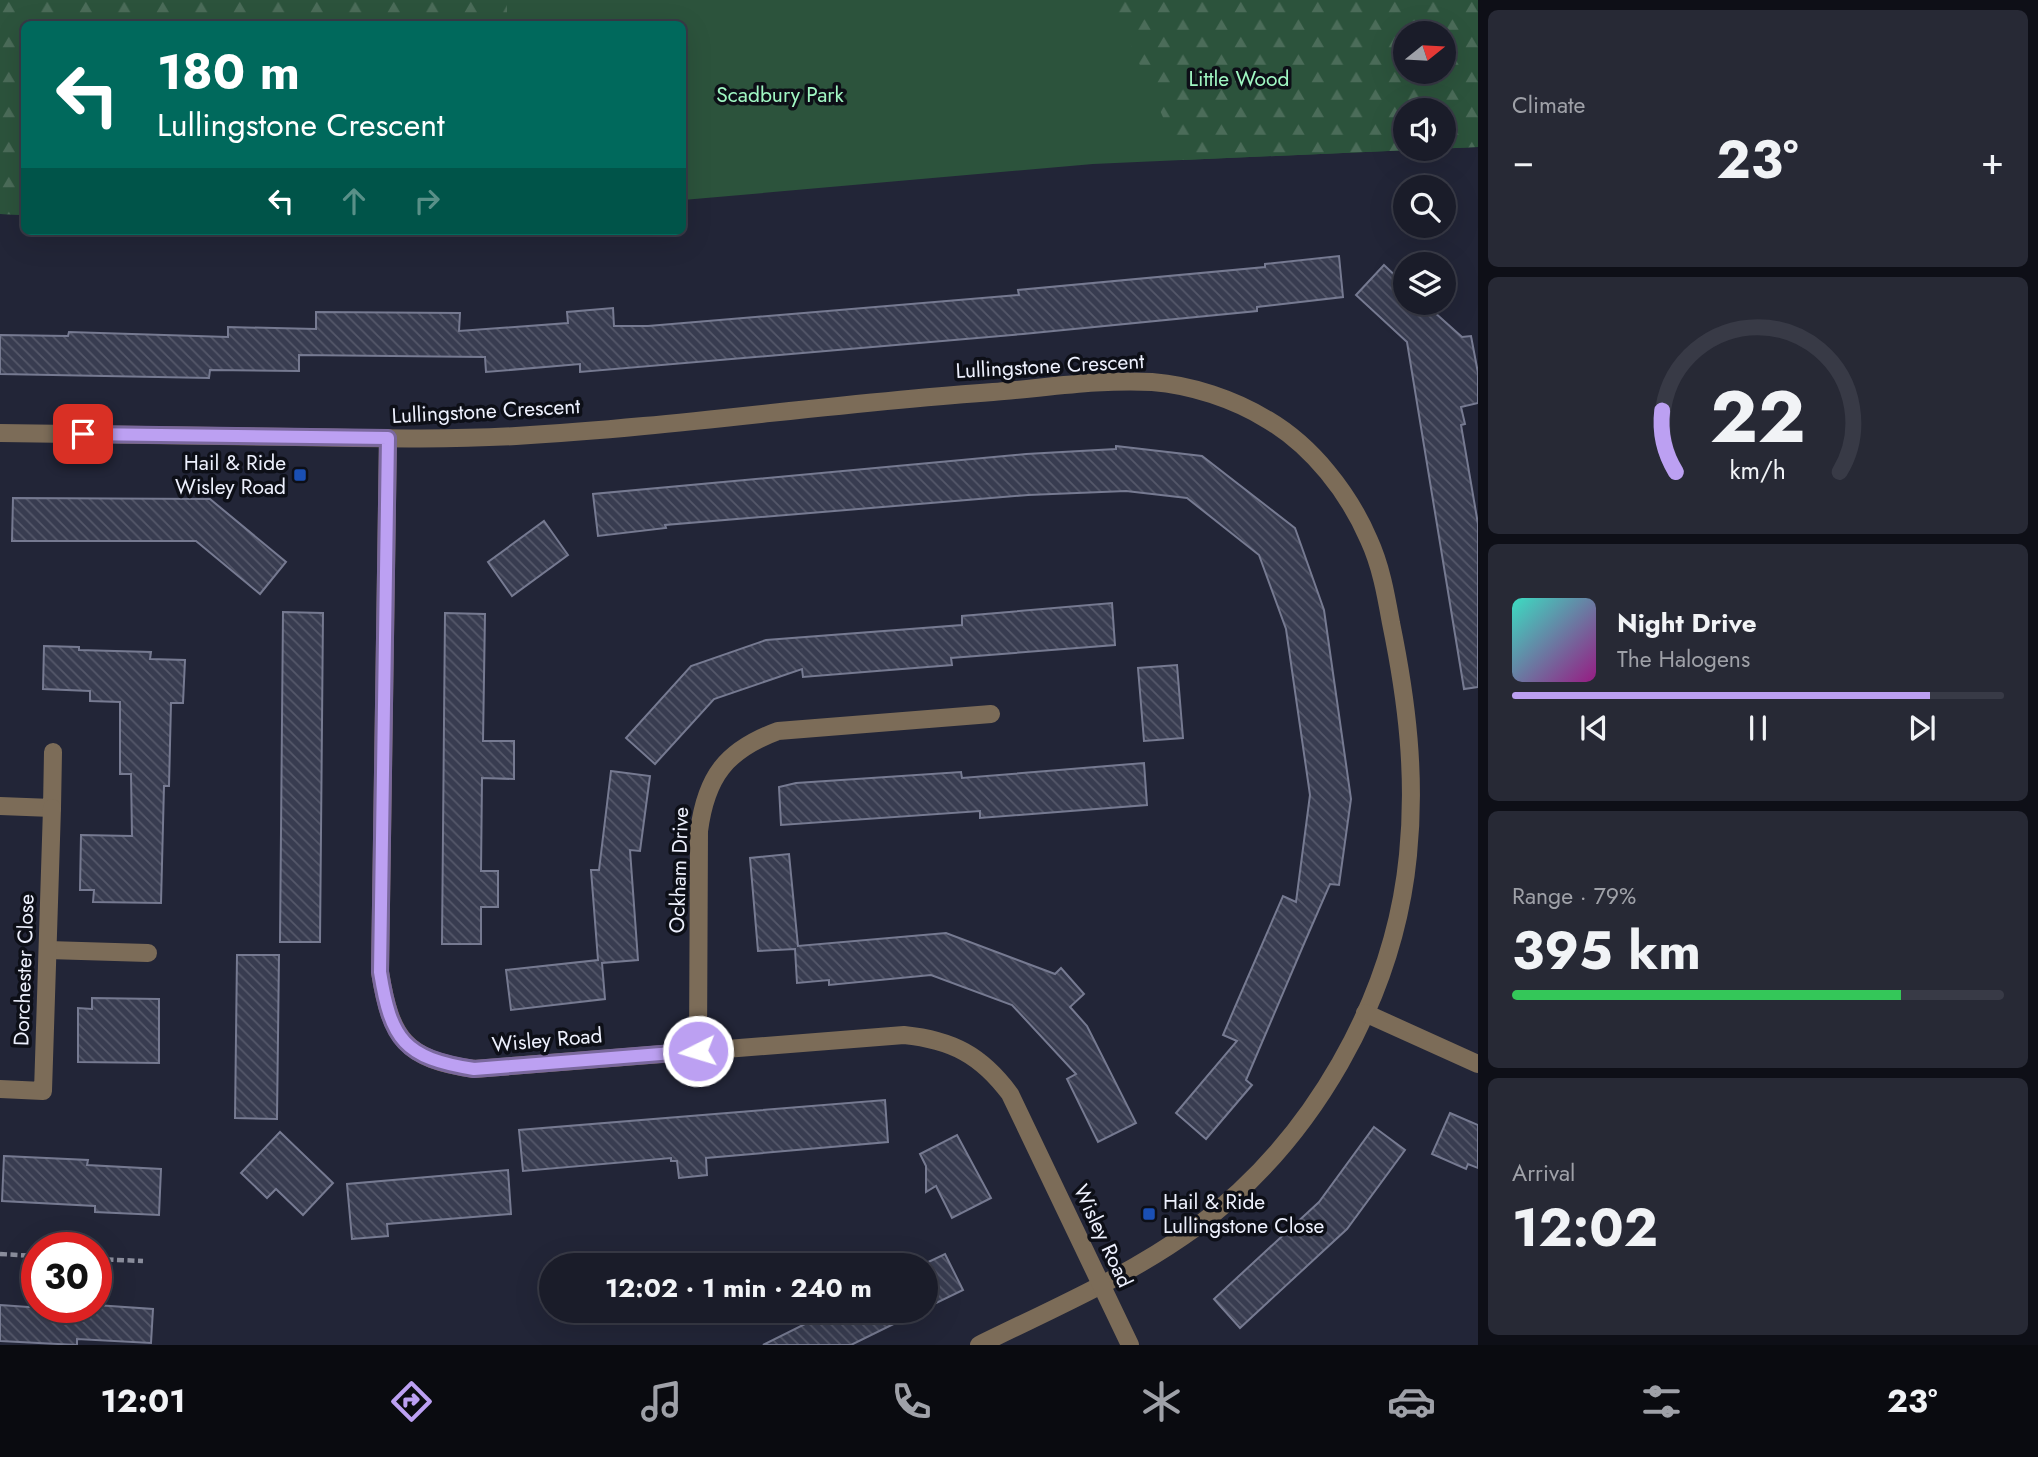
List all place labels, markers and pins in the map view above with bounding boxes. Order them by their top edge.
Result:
pin [53,404,113,464]
place label: Hail & Ride Wisley Road [175,448,286,502]
marker: Hail & Ride Wisley Road [292,467,308,483]
place label: Hail & Ride Lullingstone Close [1163,1187,1324,1241]
marker: Hail & Ride Lullingstone Close [1141,1206,1157,1222]

